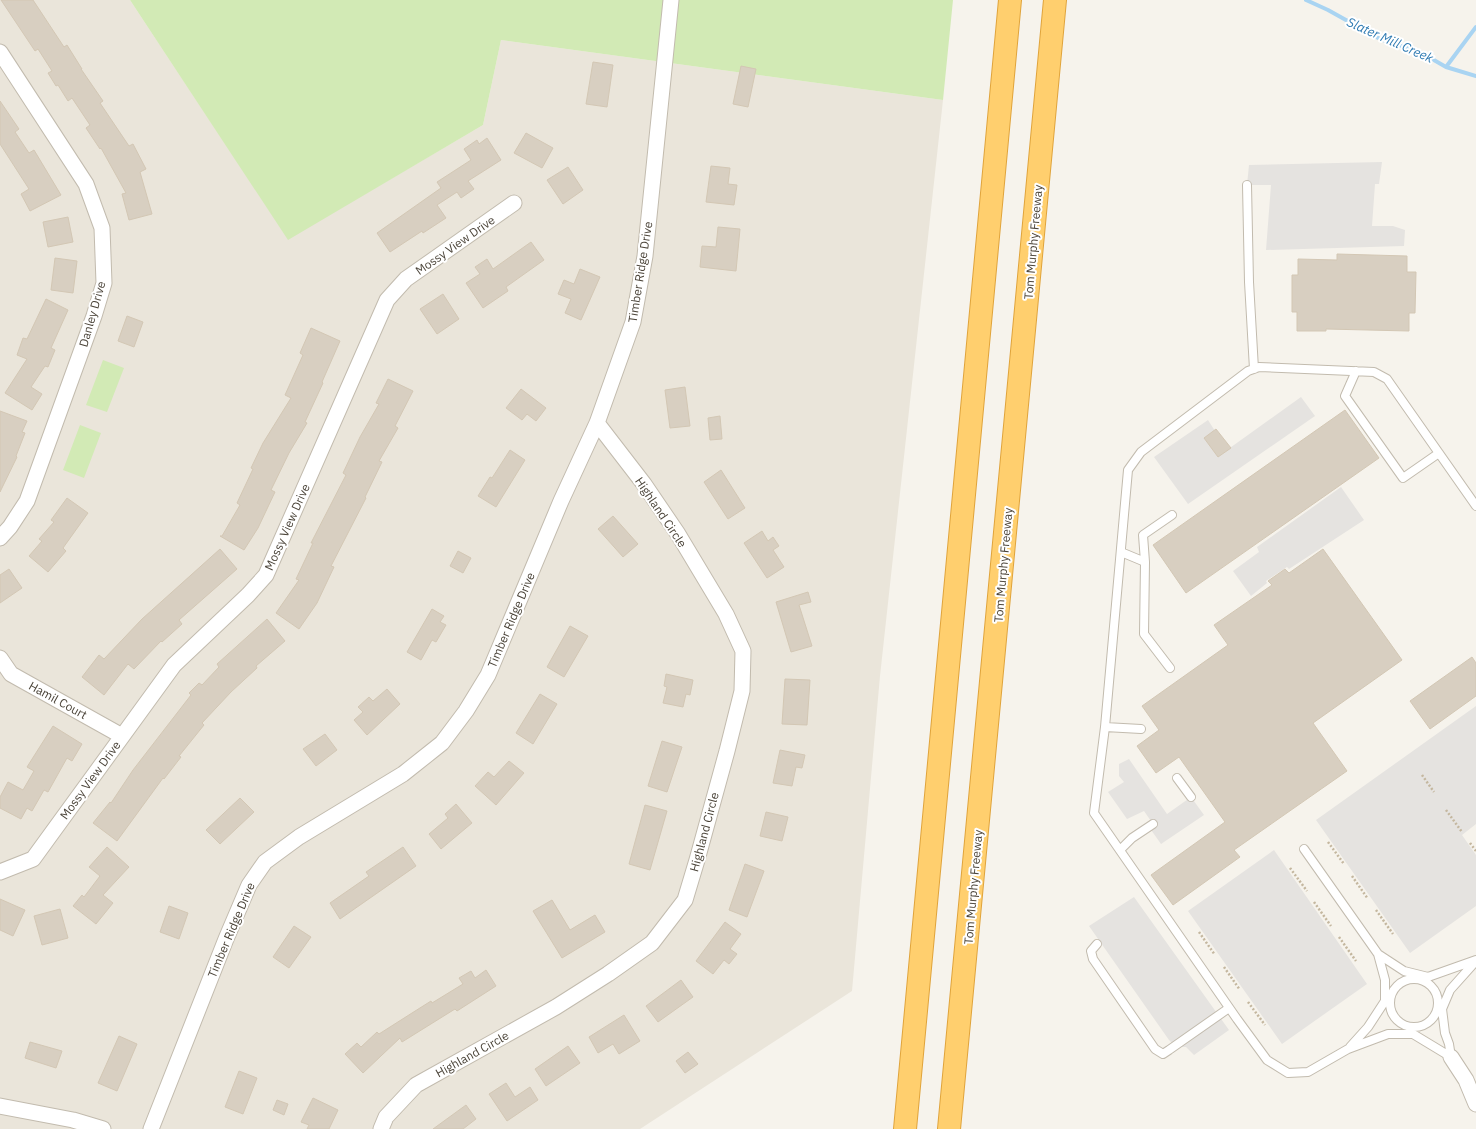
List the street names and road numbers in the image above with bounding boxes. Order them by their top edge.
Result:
street label: Tom Murphy Freeway [1021,184,1045,300]
street label: Mossy View Drive [412,212,498,278]
street label: Timber Ridge Drive [625,220,655,324]
street label: Danley Drive [75,279,109,349]
street label: Highland Circle [632,474,690,550]
street label: Mossy View Drive [261,481,313,573]
street label: Tom Murphy Freeway [991,507,1015,623]
street label: Timber Ridge Drive [484,570,538,670]
street label: Hamil Court [26,678,90,722]
street label: Mossy View Drive [56,737,124,822]
street label: Highland Circle [686,790,722,873]
street label: Tom Murphy Freeway [961,829,985,945]
street label: Timber Ridge Drive [204,880,258,980]
street label: Highland Circle [433,1027,512,1080]

